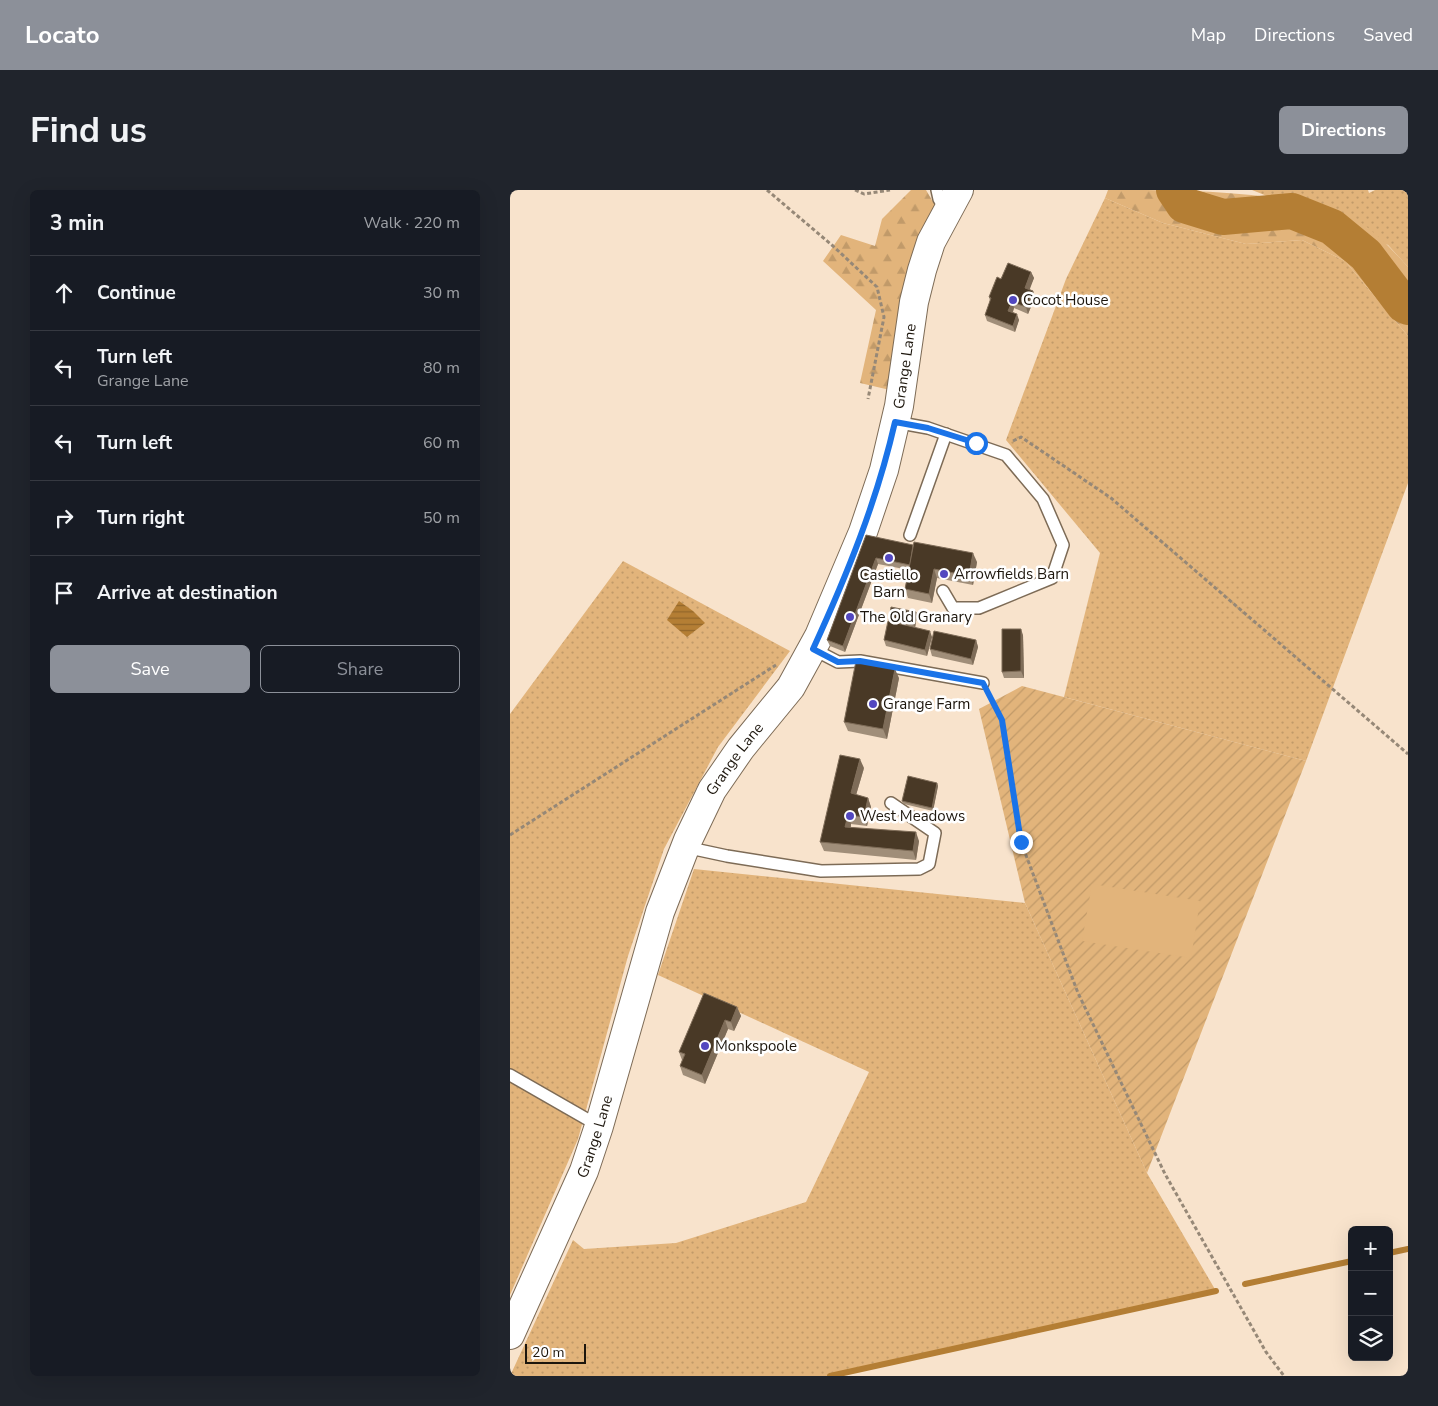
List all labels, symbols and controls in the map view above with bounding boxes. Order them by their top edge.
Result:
text: Locato [25,19,100,51]
text: Map [1191,23,1226,47]
text: Directions [1254,23,1335,47]
text: Saved [1363,23,1413,47]
button: Directions [1279,106,1408,154]
text: Find us [30,107,147,154]
text: 3 min [50,209,104,237]
text: Walk · 220 m [364,212,460,234]
icon: ahead [50,279,78,307]
text: Continue [97,280,176,306]
text: 30 m [423,282,460,304]
place label: Cocot House [1023,290,1108,310]
marker: Cocot House [1007,294,1019,306]
street label: Grange Lane [889,322,921,410]
text: Turn left [97,344,172,370]
icon: left [50,354,78,382]
text: 80 m [423,357,460,379]
text: Grange Lane [97,370,189,392]
icon: left [50,429,78,457]
text: Turn left [97,430,172,456]
text: 60 m [423,432,460,454]
route start [965,432,988,455]
icon: right [50,504,78,532]
text: Turn right [97,505,184,531]
text: 50 m [423,507,460,529]
marker: Castiello Barn [883,552,895,564]
place label: Arrowfields Barn [954,564,1069,584]
place label: Castiello Barn [860,565,918,602]
marker: Arrowfields Barn [938,568,950,580]
icon: arrive [50,579,78,607]
text: Arrive at destination [97,580,278,606]
place label: The Old Granary [860,607,972,627]
marker: The Old Granary [844,611,856,623]
button: Save [50,645,250,693]
button: Share [260,645,460,693]
place label: Grange Farm [883,694,970,714]
marker: Grange Farm [867,698,879,710]
street label: Grange Lane [701,718,768,799]
place label: West Meadows [860,806,965,826]
marker: West Meadows [844,810,856,822]
route end [1010,831,1033,854]
place label: Monkspoole [715,1036,797,1056]
marker: Monkspoole [699,1040,711,1052]
street label: Grange Lane [572,1093,617,1181]
map controls [1348,1226,1393,1361]
button: + [1348,1226,1393,1271]
button: − [1348,1271,1393,1316]
button: layers [1348,1316,1393,1361]
scale bar [525,1341,586,1364]
text: 20 m [532,1343,564,1362]

